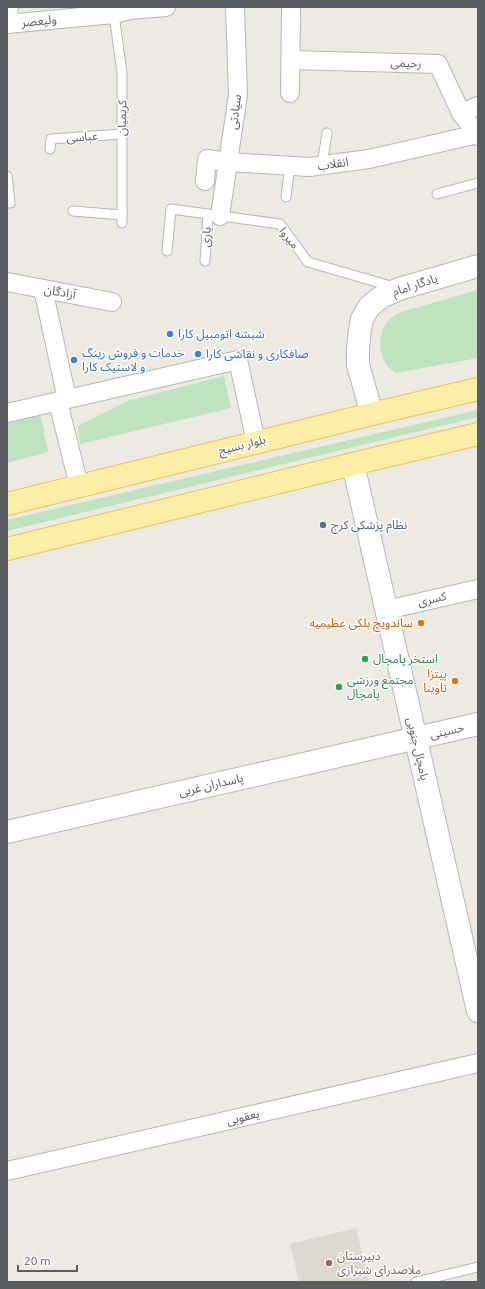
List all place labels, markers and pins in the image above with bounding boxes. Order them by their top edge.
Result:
place label: شیشه اتومبیل کارا [178,327,265,341]
marker: شیشه اتومبیل کارا [165,329,175,339]
place label: خدمات و فروش رینگ و لاستیک کارا [82,346,184,374]
place label: صافکاری و نقاشی کارا [206,347,309,361]
marker: صافکاری و نقاشی کارا [193,349,203,359]
marker: خدمات و فروش رینگ و لاستیک کارا [69,355,79,365]
place label: نظام پزشکی کرج [331,518,407,534]
marker: نظام پزشکی کرج [318,520,328,530]
place label: ساندویچ بلکی عظیمیه [309,616,413,632]
marker: ساندویچ بلکی عظیمیه [416,618,426,628]
place label: استخر پامچال [373,652,438,667]
marker: استخر پامچال [360,654,370,664]
place label: پیتزا تاوینا [423,667,447,695]
place label: مجتمع ورزشی پامچال [347,673,414,702]
marker: پیتزا تاوینا [450,676,460,686]
marker: مجتمع ورزشی پامچال [334,682,344,692]
place label: دبیرستان ملاصدرای شیرازی [337,1249,421,1277]
marker: دبیرستان ملاصدرای شیرازی [324,1258,334,1268]

